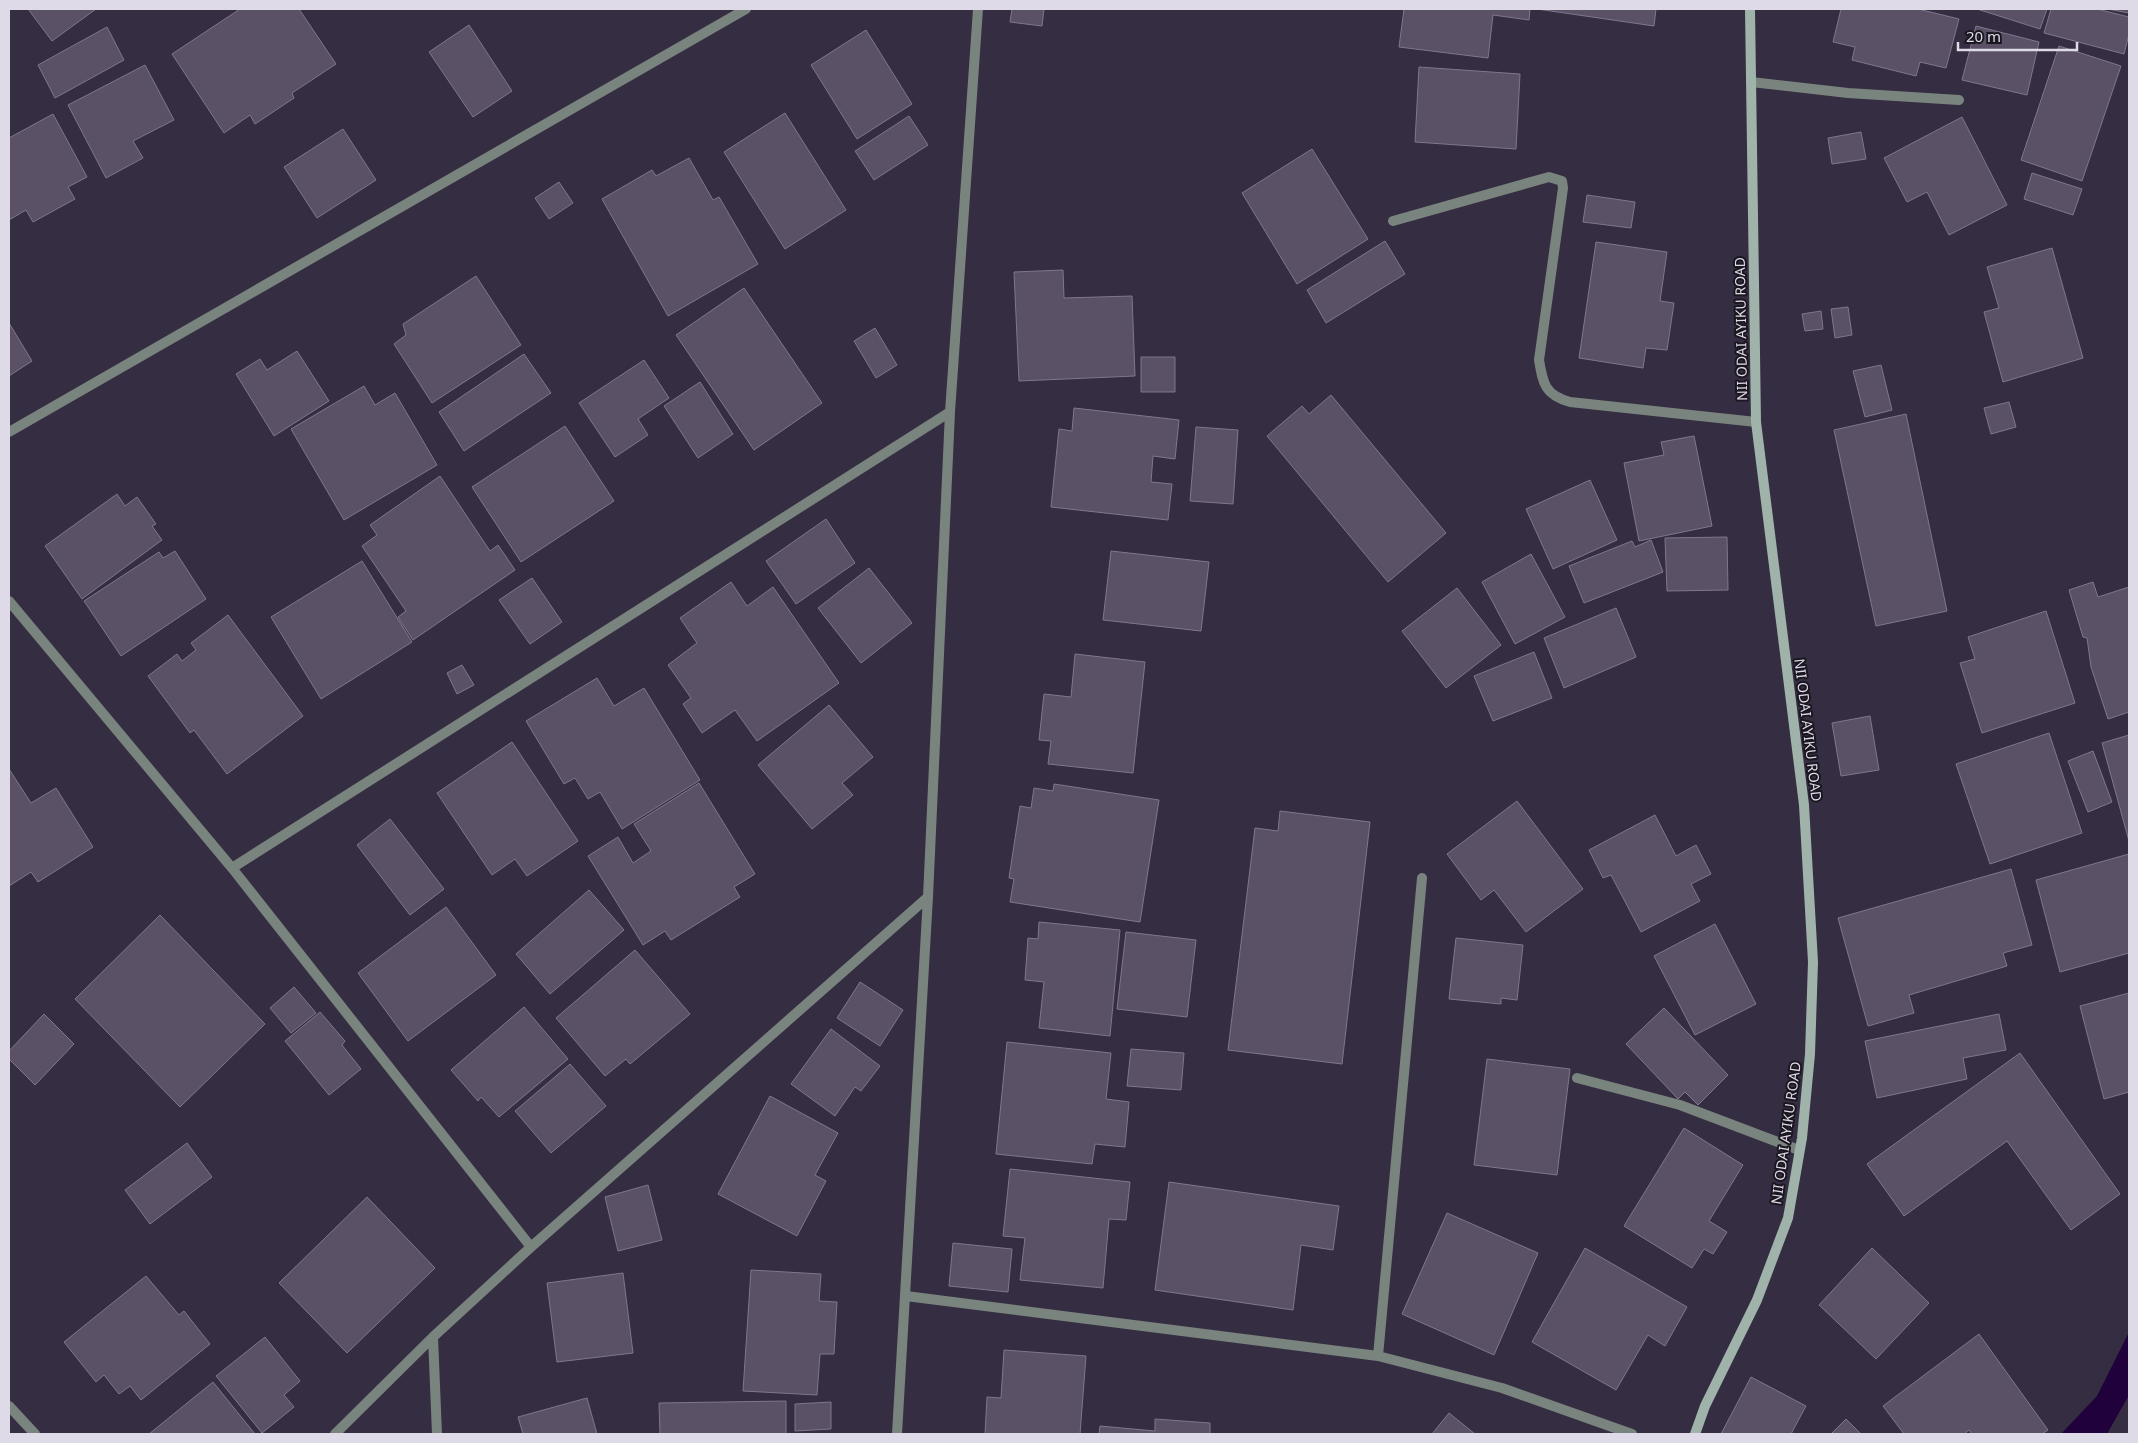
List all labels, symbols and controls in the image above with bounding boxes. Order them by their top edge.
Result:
scale bar [1958,20,2077,52]
text: 20 m [1966,26,2001,46]
street label: NII ODAI AYIKU ROAD [1730,257,1751,401]
street label: NII ODAI AYIKU ROAD [1790,657,1827,802]
street label: NII ODAI AYIKU ROAD [1766,1060,1805,1205]

